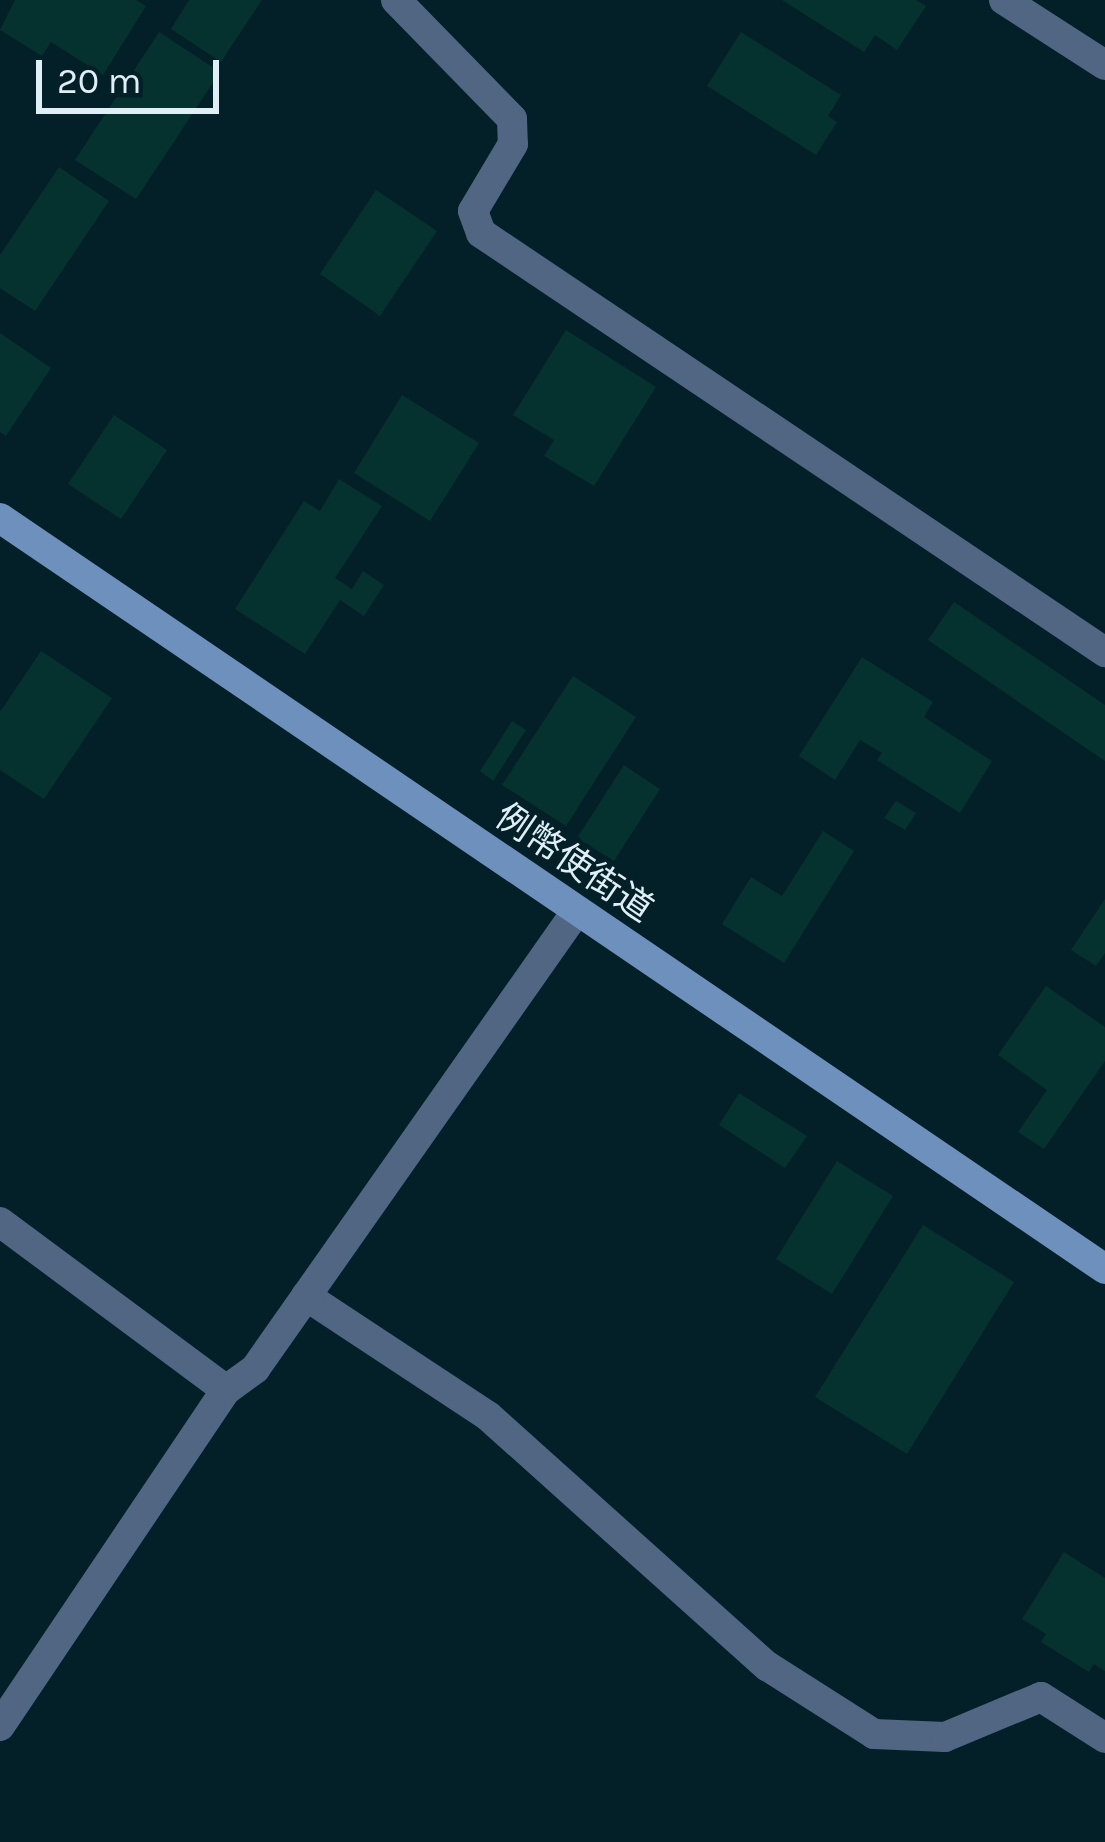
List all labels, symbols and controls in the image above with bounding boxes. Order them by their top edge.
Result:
scale bar [42,36,225,110]
text: 20 m [57,60,141,102]
street label: 例幣使街道 [487,795,661,931]

